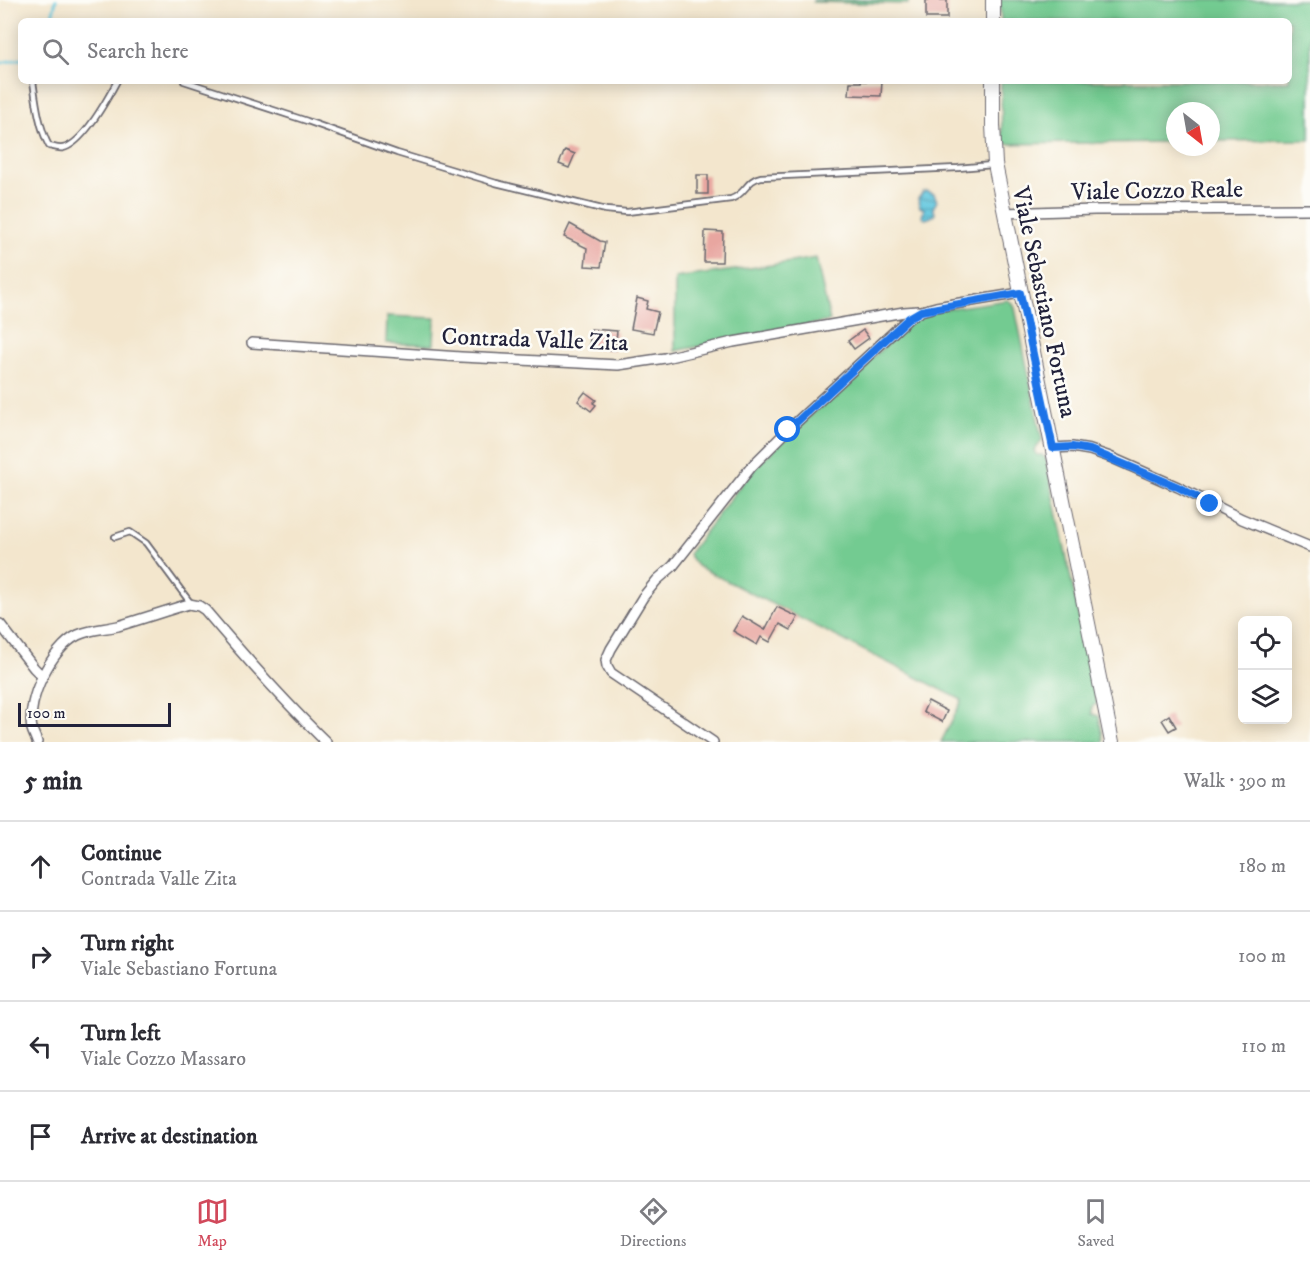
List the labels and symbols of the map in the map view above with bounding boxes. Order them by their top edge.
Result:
north arrow [1166,102,1220,156]
street label: Viale Cozzo Reale [1070,175,1243,208]
street label: Viale Sebastiano Fortuna [1005,183,1083,421]
street label: Contrada Valle Zita [441,322,630,358]
route start [774,416,800,442]
route end [1196,490,1222,516]
scale bar [18,700,171,728]

